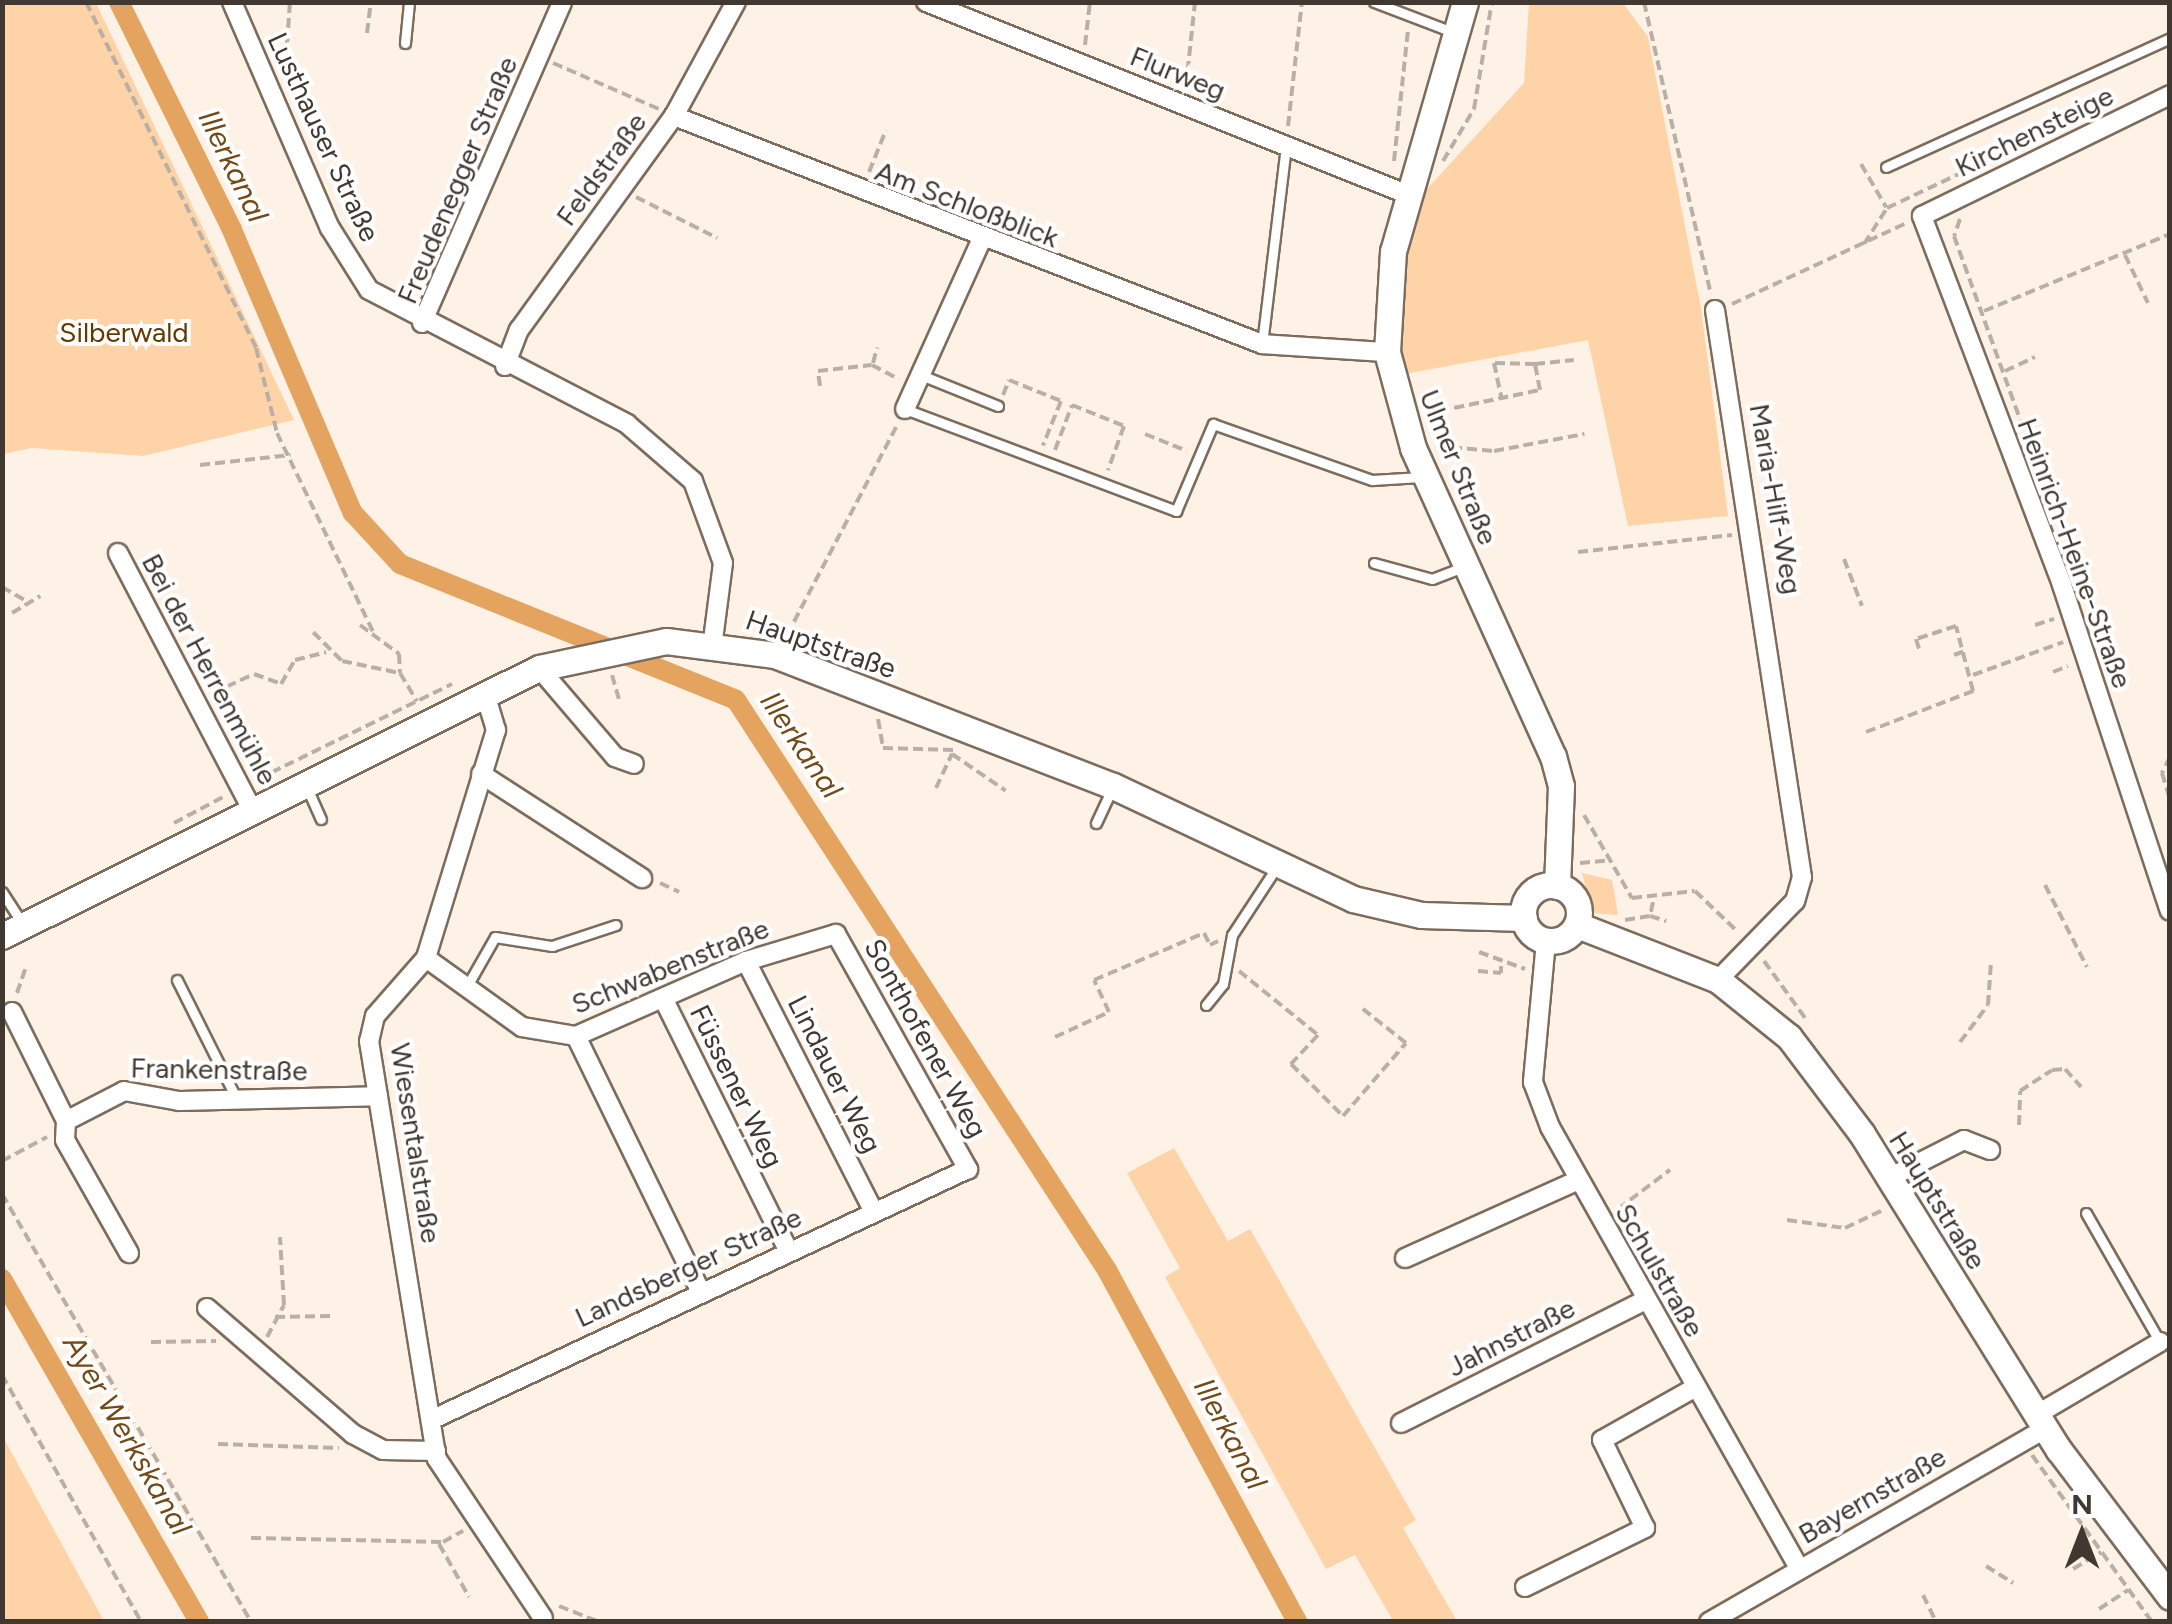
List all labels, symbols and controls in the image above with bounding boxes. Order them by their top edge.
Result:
street label: Lusthauser Straße [261,27,387,247]
street label: Flurweg [1125,39,1231,107]
street label: Freudenegger Straße [390,51,524,309]
street label: Kirchensteige [1949,78,2119,184]
water label: Illerkanal [190,104,276,228]
street label: Feldstraße [549,106,653,232]
street label: Am Schloßblick [871,154,1063,254]
park label: Silberwald [59,315,189,349]
street label: Ulmer Straße [1413,385,1505,549]
street label: Maria-Hilf-Weg [1743,401,1809,597]
street label: Heinrich-Heine-Straße [2011,413,2139,693]
street label: Bei der Herrenmühle [135,548,285,790]
street label: Hauptstraße [742,603,900,685]
water label: Illerkanal [752,685,850,805]
street label: Schwabenstraße [567,911,773,1021]
street label: Sonthofener Weg [858,933,994,1143]
street label: Lindauer Weg [781,990,889,1158]
street label: Füssener Weg [683,999,791,1173]
street label: Wiesentalstraße [384,1041,448,1245]
street label: Frankenstraße [130,1051,308,1087]
street label: Hauptstraße [1882,1125,1994,1275]
street label: Schulstraße [1608,1197,1712,1343]
street label: Landsberger Straße [570,1200,806,1334]
street label: Jahnstraße [1442,1291,1580,1383]
water label: Ayer Werkskanal [55,1328,199,1542]
water label: Illerkanal [1186,1372,1274,1496]
street label: Bayernstraße [1792,1439,1952,1551]
north arrow [2032,1484,2132,1584]
text: N [2071,1487,2093,1521]

